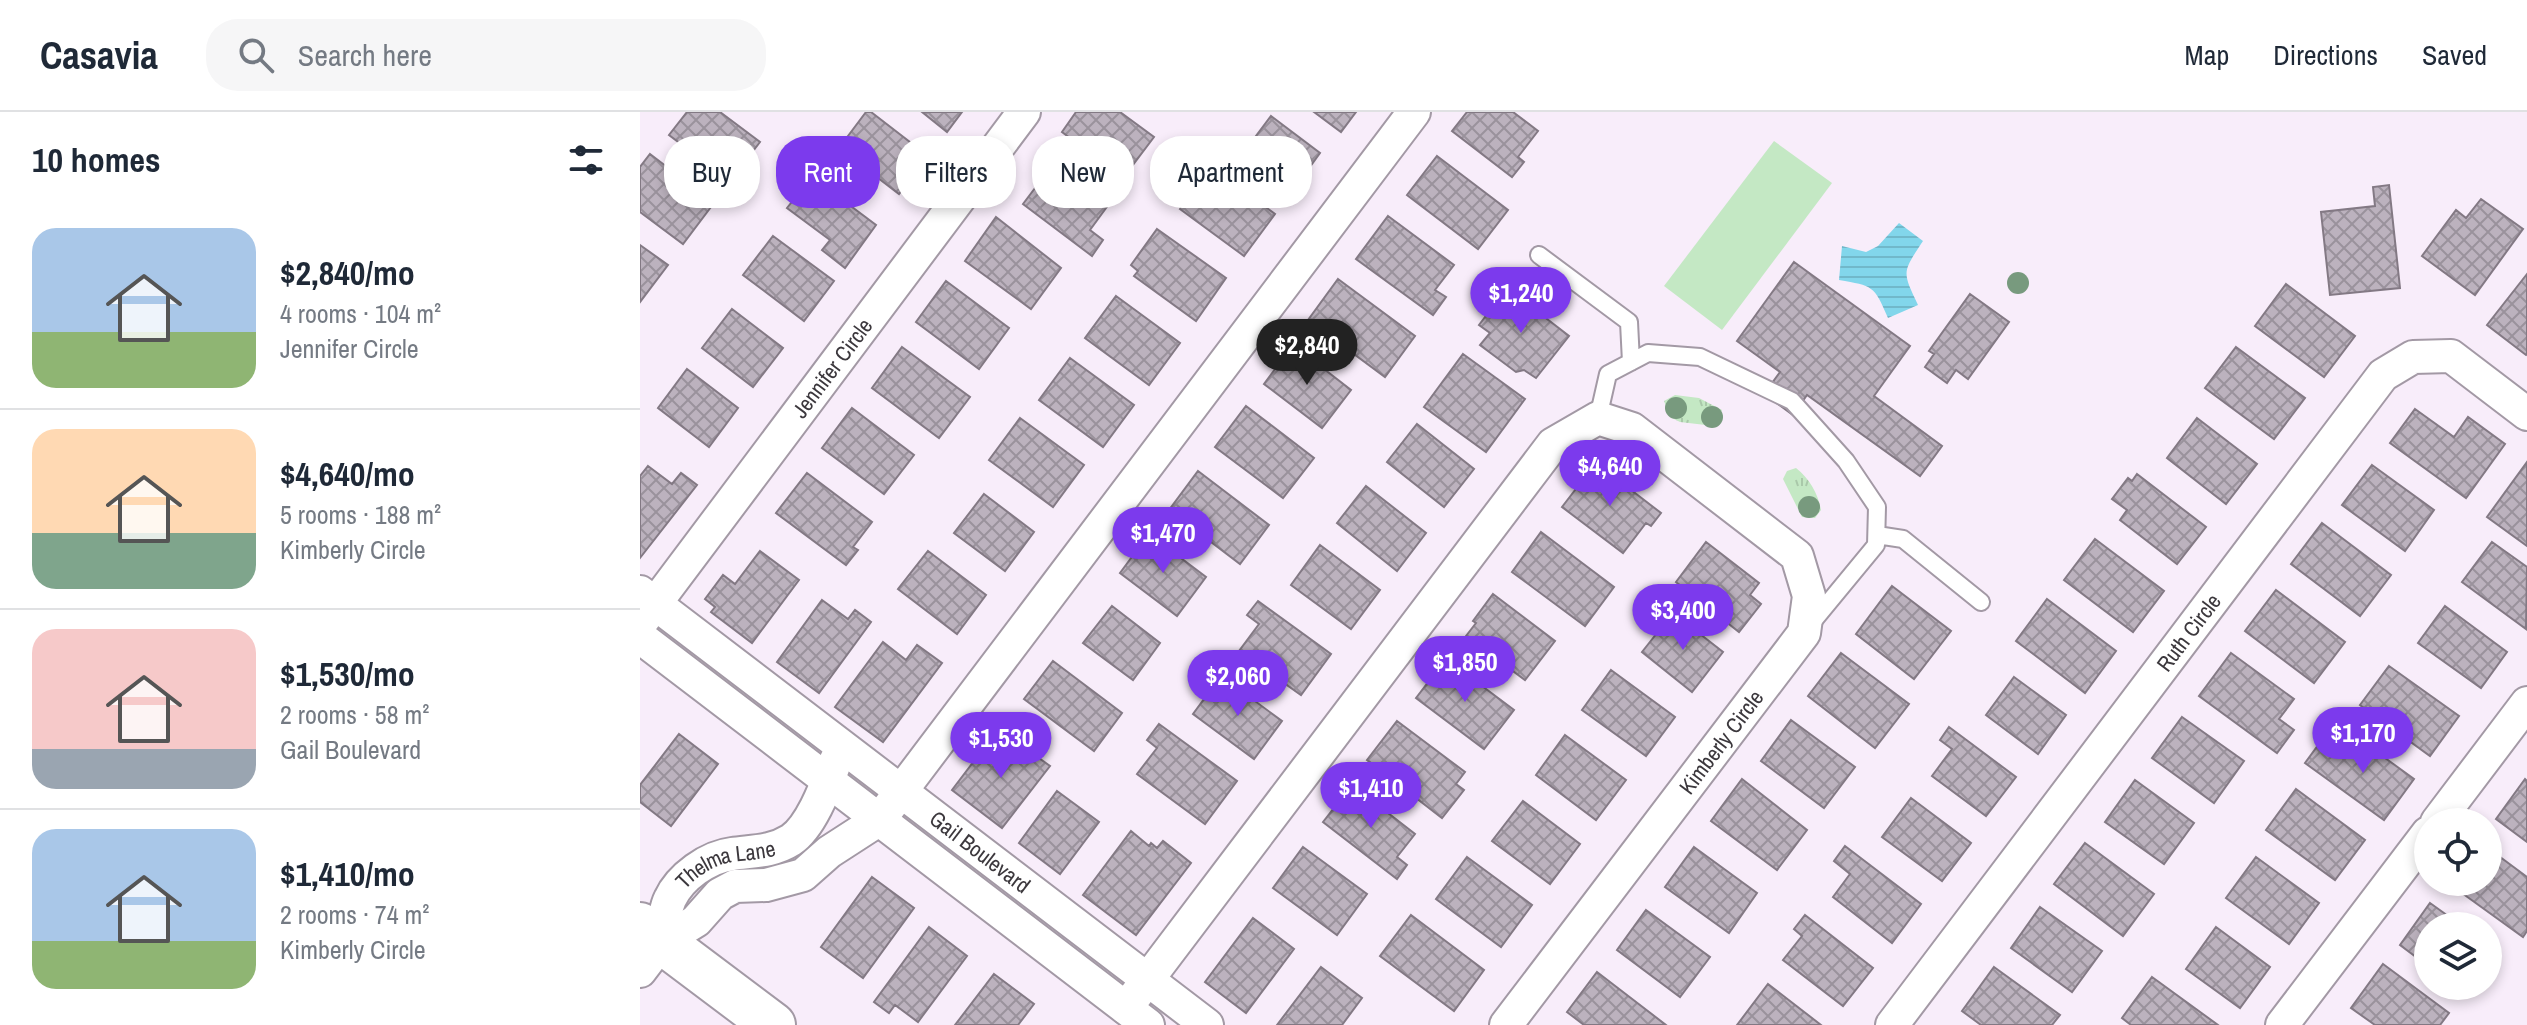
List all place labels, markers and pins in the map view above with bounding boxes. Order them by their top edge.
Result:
pin: $1,240 [1456,267,1586,335]
pin: $2,840 [1242,319,1372,387]
pin: $4,640 [1545,440,1675,508]
pin: $1,470 [1098,507,1228,575]
pin: $3,400 [1618,584,1748,652]
pin: $1,850 [1400,636,1530,704]
pin: $2,060 [1173,650,1303,718]
pin: $1,170 [2298,707,2428,775]
pin: $1,530 [936,712,1066,780]
pin: $1,410 [1306,762,1436,830]

